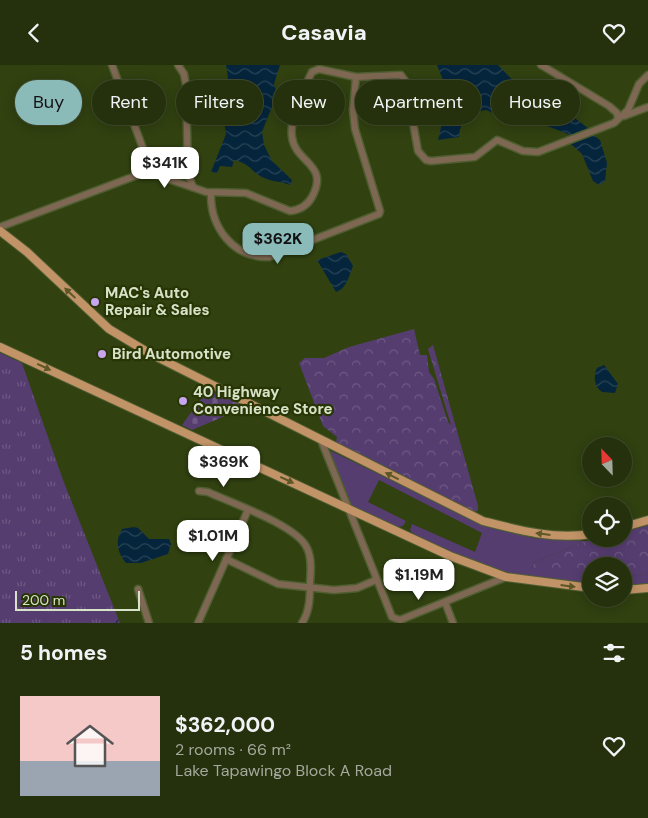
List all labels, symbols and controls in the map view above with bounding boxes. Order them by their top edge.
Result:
text: Casavia [281,18,367,47]
icon: back [20,19,48,47]
icon: heart [600,19,628,47]
chip: Buy [15,80,82,125]
chip: Rent [92,80,166,125]
chip: Filters [176,80,263,125]
chip: New [273,80,345,125]
chip: Apartment [355,80,481,125]
chip: House [491,80,580,125]
pin: $341K [130,147,200,189]
text: $341K [142,152,188,173]
pin: $362K [243,223,313,265]
text: $362K [254,228,302,249]
place label: MAC's Auto Repair & Sales [105,283,210,320]
one-way arrow [64,287,76,299]
marker: MAC's Auto Repair & Sales [89,296,101,308]
place label: Bird Automotive [112,344,231,364]
marker: Bird Automotive [96,348,108,360]
one-way arrow [37,364,51,372]
place label: 40 Highway Convenience Store [193,382,332,419]
marker: 40 Highway Convenience Store [177,395,189,407]
north arrow [582,437,632,487]
map controls [582,437,632,607]
pin: $369K [189,445,259,488]
text: $369K [199,451,249,472]
one-way arrow [385,472,400,480]
one-way arrow [280,476,294,484]
button: locate [582,497,632,547]
pin: $1.01M [172,519,254,562]
text: $1.01M [188,525,238,546]
one-way arrow [534,530,550,538]
button: layers [582,557,632,607]
pin: $1.19M [378,559,460,601]
text: $1.19M [394,564,444,585]
one-way arrow [560,582,576,590]
scale bar [15,588,140,611]
text: 200 m [22,591,65,609]
text: 5 homes [20,639,107,667]
icon: filters [600,639,628,667]
text: $362,000 [175,711,275,739]
icon: home [60,716,120,776]
icon: heart [600,732,628,760]
text: 2 rooms · 66 m² [175,739,291,760]
text: Lake Tapawingo Block A Road [175,760,392,781]

